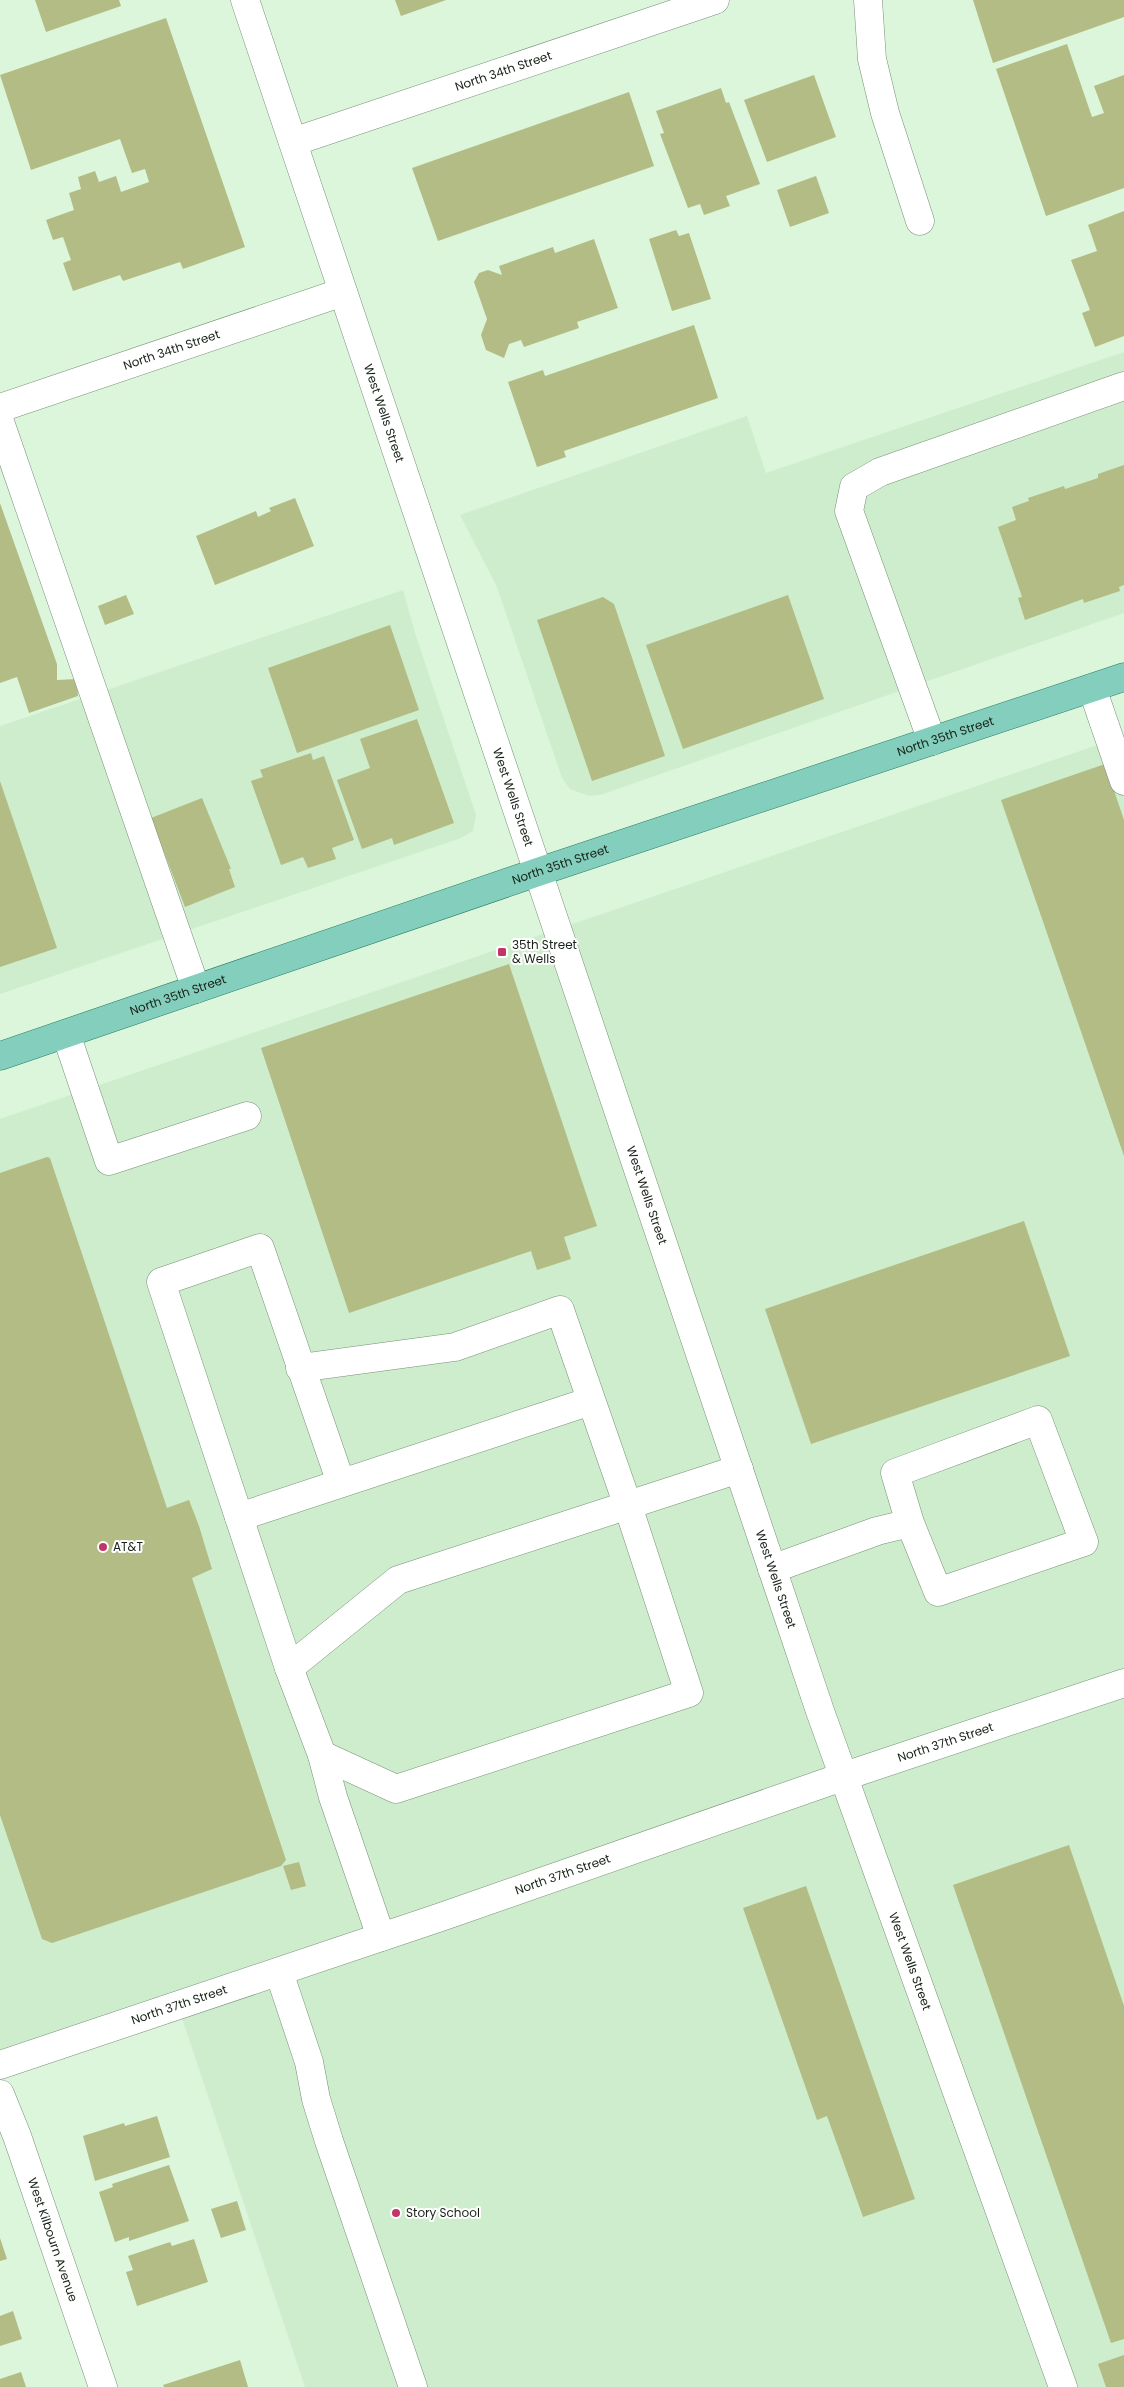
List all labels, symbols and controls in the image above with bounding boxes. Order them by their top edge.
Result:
street label: North 34th Street [453,47,554,95]
street label: North 34th Street [121,325,222,374]
street label: West Wells Street [360,362,409,465]
street label: North 35th Street [895,712,996,760]
street label: West Wells Street [489,746,538,848]
street label: North 35th Street [509,840,611,888]
place label: 35th Street & Wells [512,936,577,967]
marker: 35th Street & Wells [496,946,508,958]
street label: North 35th Street [127,970,228,1019]
street label: West Wells Street [623,1144,672,1247]
street label: West Wells Street [752,1528,801,1630]
place label: AT&T [113,1538,143,1555]
marker: AT&T [97,1541,109,1553]
street label: North 37th Street [895,1718,995,1766]
street label: North 37th Street [512,1850,612,1899]
street label: West Wells Street [885,1910,936,2012]
street label: North 37th Street [129,1980,229,2028]
street label: West Kilbourn Avenue [24,2175,82,2304]
place label: Story School [406,2204,480,2221]
marker: Story School [390,2207,402,2219]

